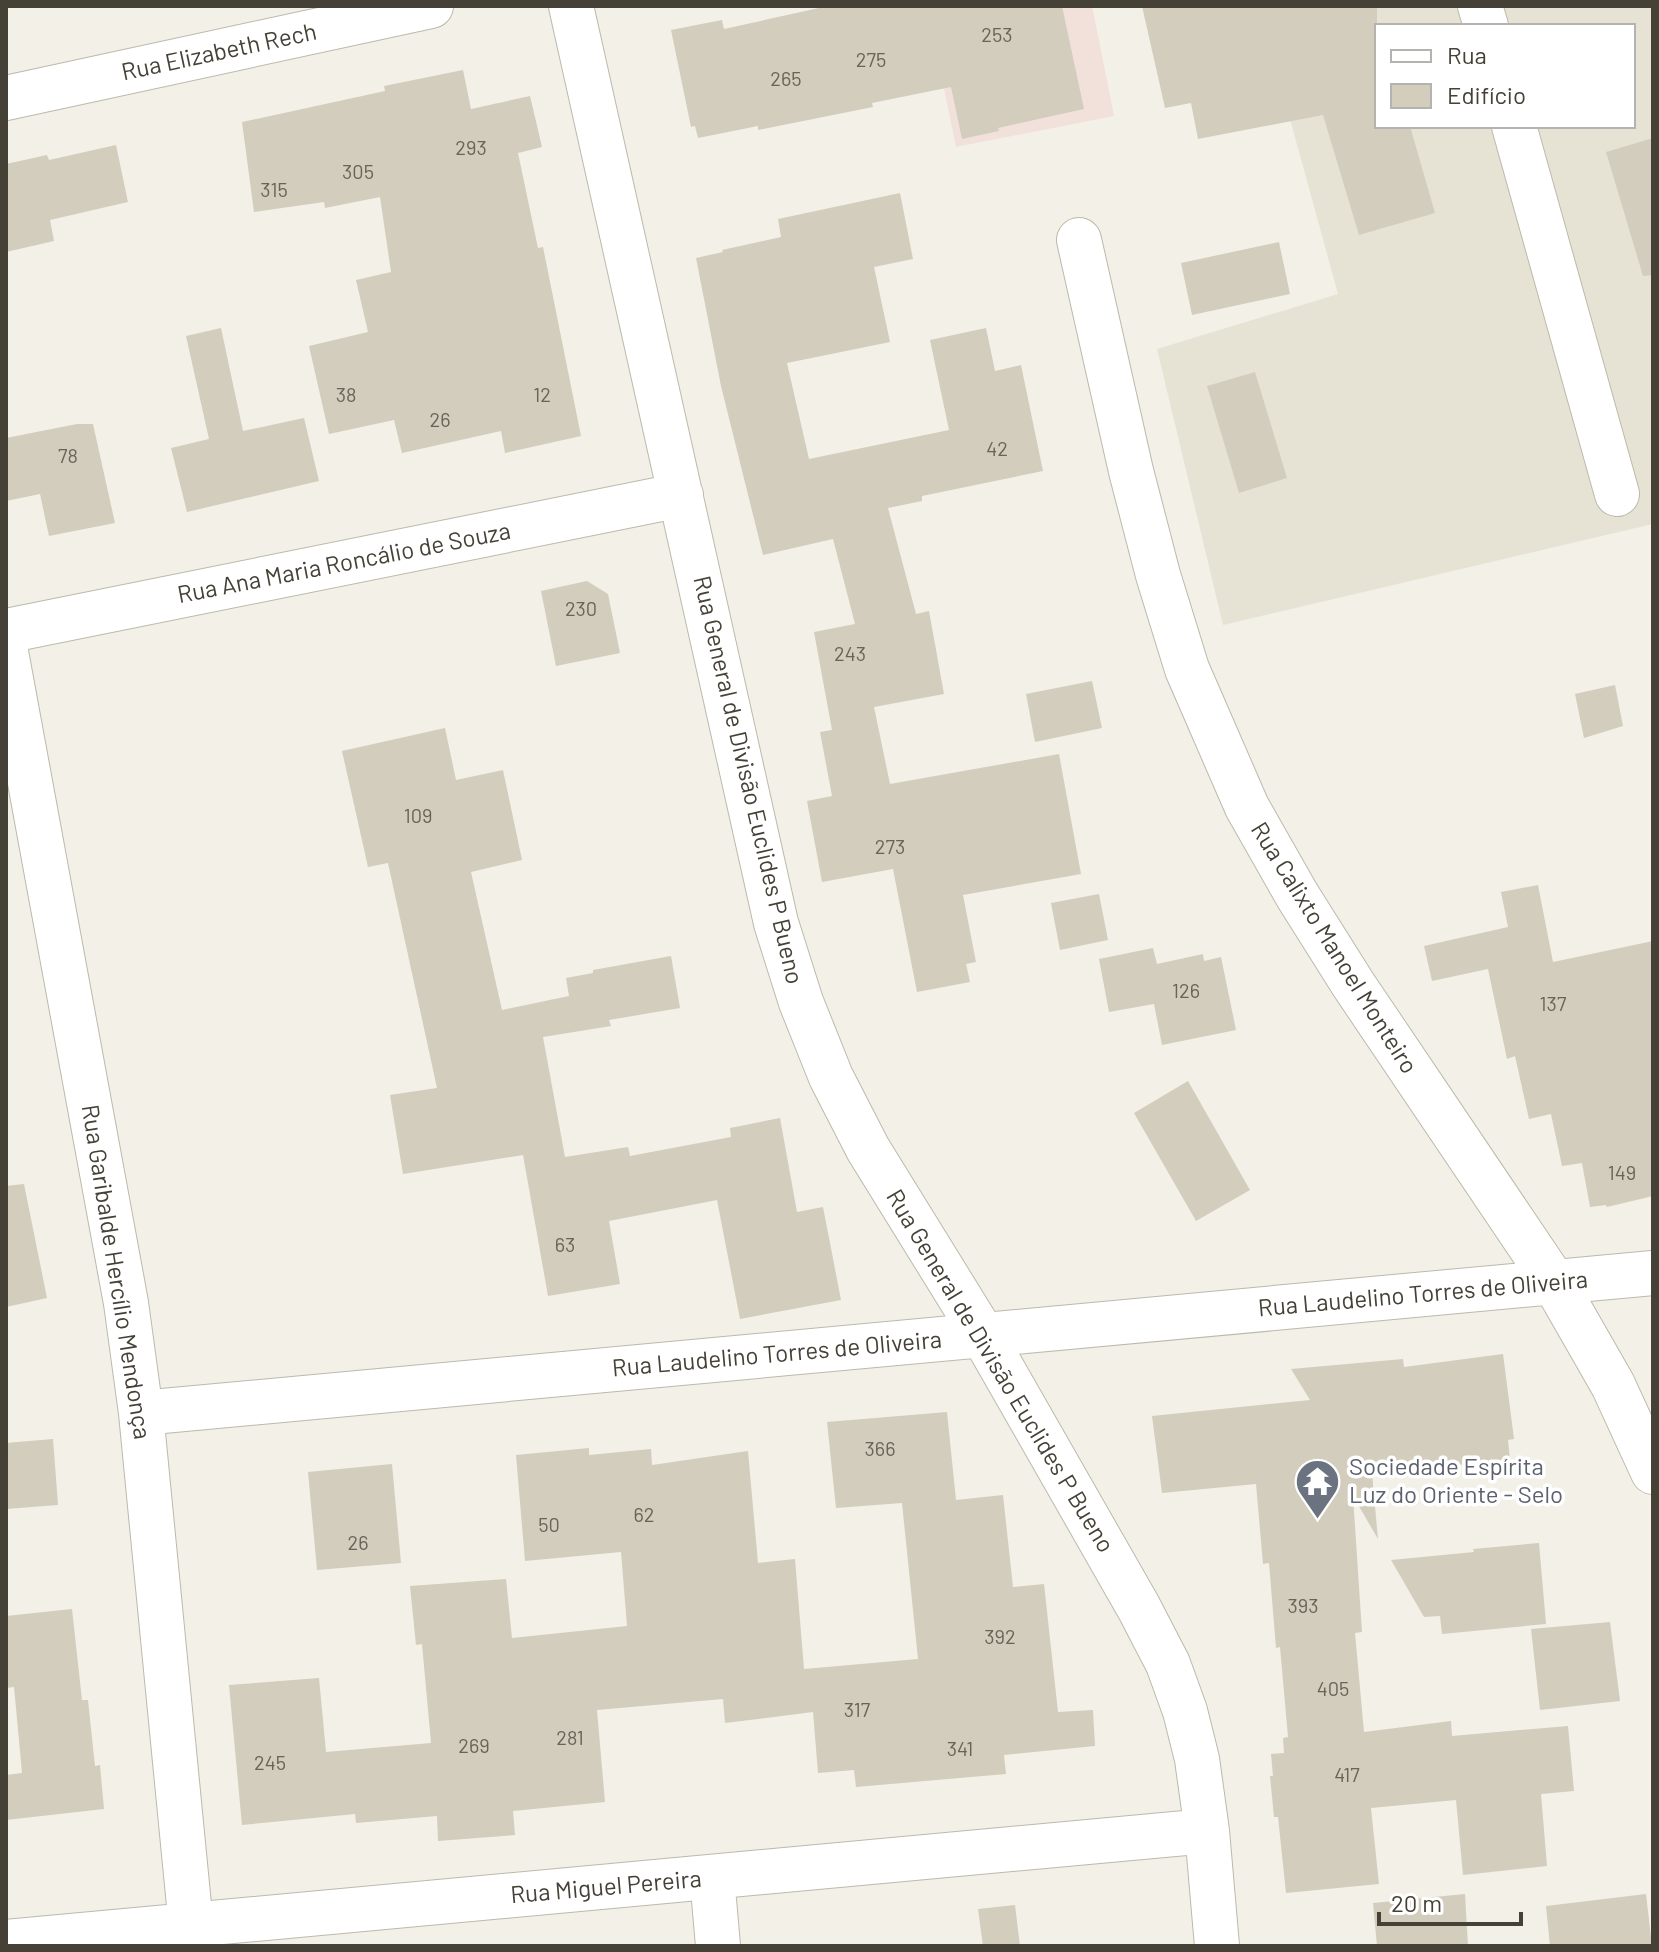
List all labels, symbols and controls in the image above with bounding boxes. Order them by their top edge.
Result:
street label: Rua Elizabeth Rech [119,16,319,85]
house number: 253 [981,22,1013,46]
legend [1375,24,1635,128]
text: Rua [1447,40,1487,69]
house number: 275 [856,47,886,71]
house number: 265 [770,66,802,90]
text: Edifício [1447,80,1526,109]
house number: 293 [455,135,487,159]
house number: 305 [342,159,374,183]
house number: 315 [260,177,288,201]
house number: 38 [336,382,356,406]
house number: 12 [533,382,551,406]
house number: 26 [429,407,451,431]
house number: 42 [986,436,1008,460]
house number: 78 [58,443,78,467]
street label: Rua Ana Maria Roncálio de Souza [175,515,513,608]
street label: Rua General de Divisão Euclides P Bueno [688,573,811,987]
house number: 230 [565,596,597,620]
house number: 243 [834,641,866,665]
house number: 109 [404,803,432,827]
street label: Rua Calixto Manoel Monteiro [1246,816,1425,1078]
house number: 273 [875,834,905,858]
house number: 126 [1172,978,1200,1002]
house number: 137 [1540,991,1567,1015]
street label: Rua Garibalde Hercílio Mendonça [77,1102,158,1441]
house number: 149 [1608,1160,1636,1184]
street label: Rua General de Divisão Euclides P Bueno [881,1183,1121,1557]
house number: 63 [555,1232,575,1256]
street label: Rua Laudelino Torres de Oliveira [1257,1264,1589,1321]
street label: Rua Laudelino Torres de Oliveira [611,1324,943,1381]
house number: 366 [865,1436,895,1460]
place label: Sociedade Espírita Luz do Oriente - Selo [1349,1451,1563,1508]
temple icon: Sociedade Espírita Luz do Oriente - Selo [1294,1457,1342,1520]
house number: 62 [633,1502,655,1526]
house number: 50 [538,1512,560,1536]
house number: 26 [347,1530,369,1554]
house number: 393 [1287,1593,1319,1617]
house number: 392 [984,1624,1016,1648]
house number: 405 [1317,1676,1349,1700]
house number: 317 [844,1697,871,1721]
house number: 281 [556,1725,584,1749]
house number: 269 [458,1733,490,1757]
house number: 341 [947,1736,973,1760]
house number: 245 [254,1750,286,1774]
house number: 417 [1334,1762,1360,1786]
street label: Rua Miguel Pereira [509,1863,703,1908]
scale bar [1379,1876,1521,1926]
text: 20 m [1391,1888,1442,1917]

